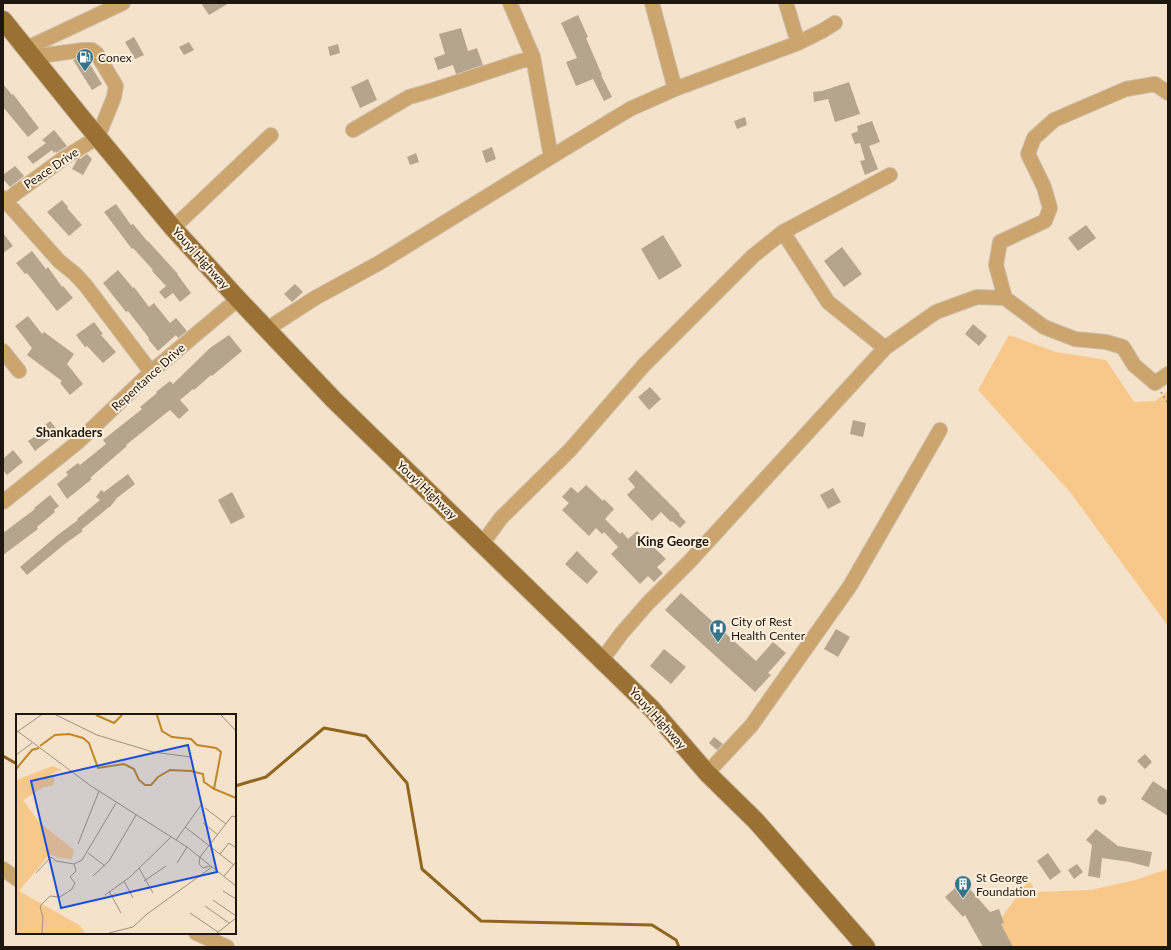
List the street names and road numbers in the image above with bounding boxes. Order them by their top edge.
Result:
street label: Peace Drive [21,144,81,192]
street label: Youyi Highway [169,224,233,293]
street label: Repentance Drive [108,340,188,414]
street label: Youyi Highway [394,458,461,523]
street label: Youyi Highway [626,684,690,753]

